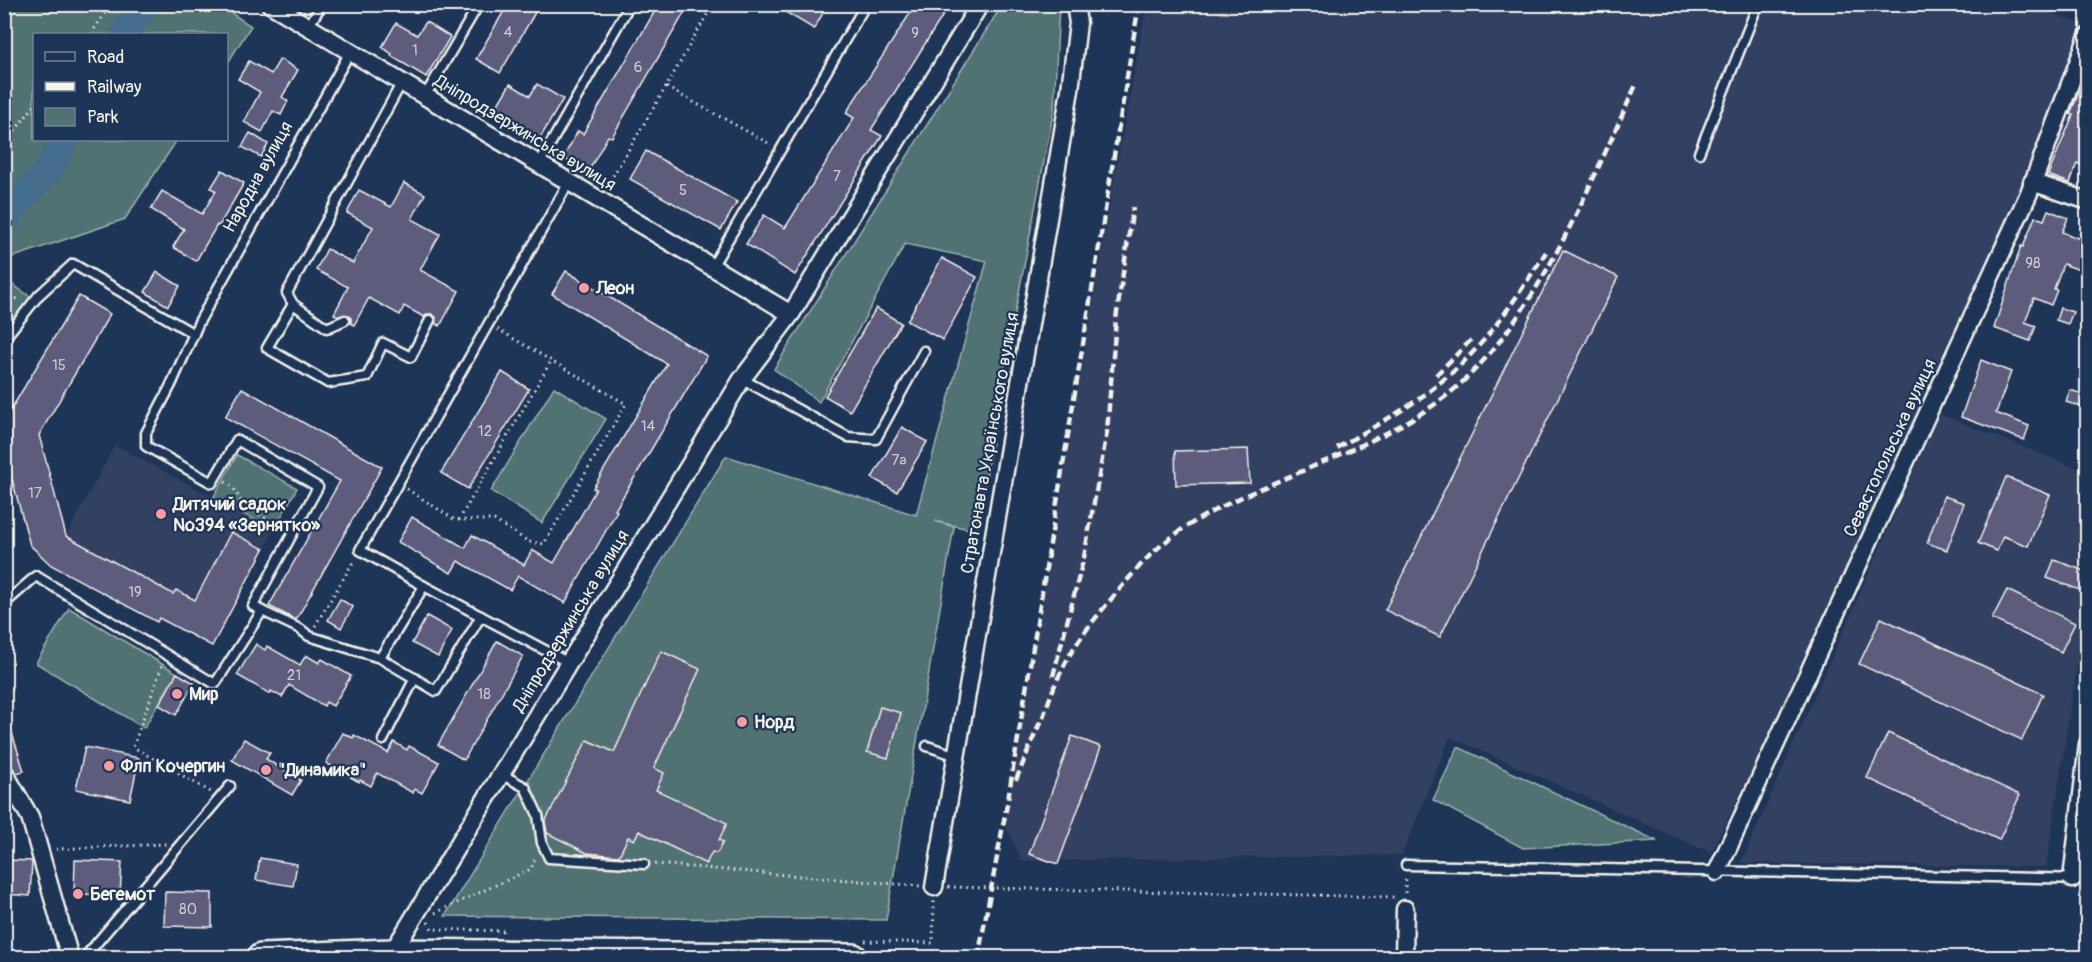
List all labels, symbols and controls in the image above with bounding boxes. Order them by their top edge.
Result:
house number: 4 [504,23,513,42]
house number: 9 [911,24,919,43]
legend [33,33,228,141]
house number: 1 [412,41,418,60]
text: Road [87,46,124,69]
house number: 6 [634,58,642,77]
street label: Дніпродзержинська вулиця [429,69,620,197]
text: Railway [87,76,142,99]
text: Park [87,106,119,129]
street label: Народна вулиця [218,117,298,237]
house number: 7 [833,167,841,186]
house number: 5 [679,181,687,200]
house number: 98 [2025,254,2041,273]
place label: Леон [595,277,634,300]
marker: Леон [577,281,591,295]
street label: Стратонавта Українського вулиця [956,310,1024,576]
street label: Севастопольська вулиця [1839,355,1941,541]
house number: 15 [52,356,66,375]
house number: 14 [641,417,656,436]
house number: 12 [478,422,492,441]
house number: 7а [892,451,906,470]
house number: 17 [28,484,42,503]
place label: Дитячий садок №394 «Зернятко» [172,493,321,537]
marker: Дитячий садок №394 «Зернятко» [154,507,168,521]
street label: Дніпродзержинська вулиця [507,526,635,717]
house number: 19 [128,583,142,602]
house number: 21 [287,666,301,685]
place label: Мир [189,683,219,706]
house number: 18 [477,685,491,704]
marker: Мир [170,687,184,701]
place label: Норд [754,711,795,734]
marker: Норд [735,715,749,729]
place label: Флп Кочергин [120,755,225,778]
marker: Флп Кочергин [102,759,116,773]
place label: "Динамика" [278,759,366,782]
marker: "Динамика" [259,763,273,777]
place label: Бегемот [90,883,156,906]
marker: Бегемот [71,887,85,901]
house number: 80 [179,900,197,919]

